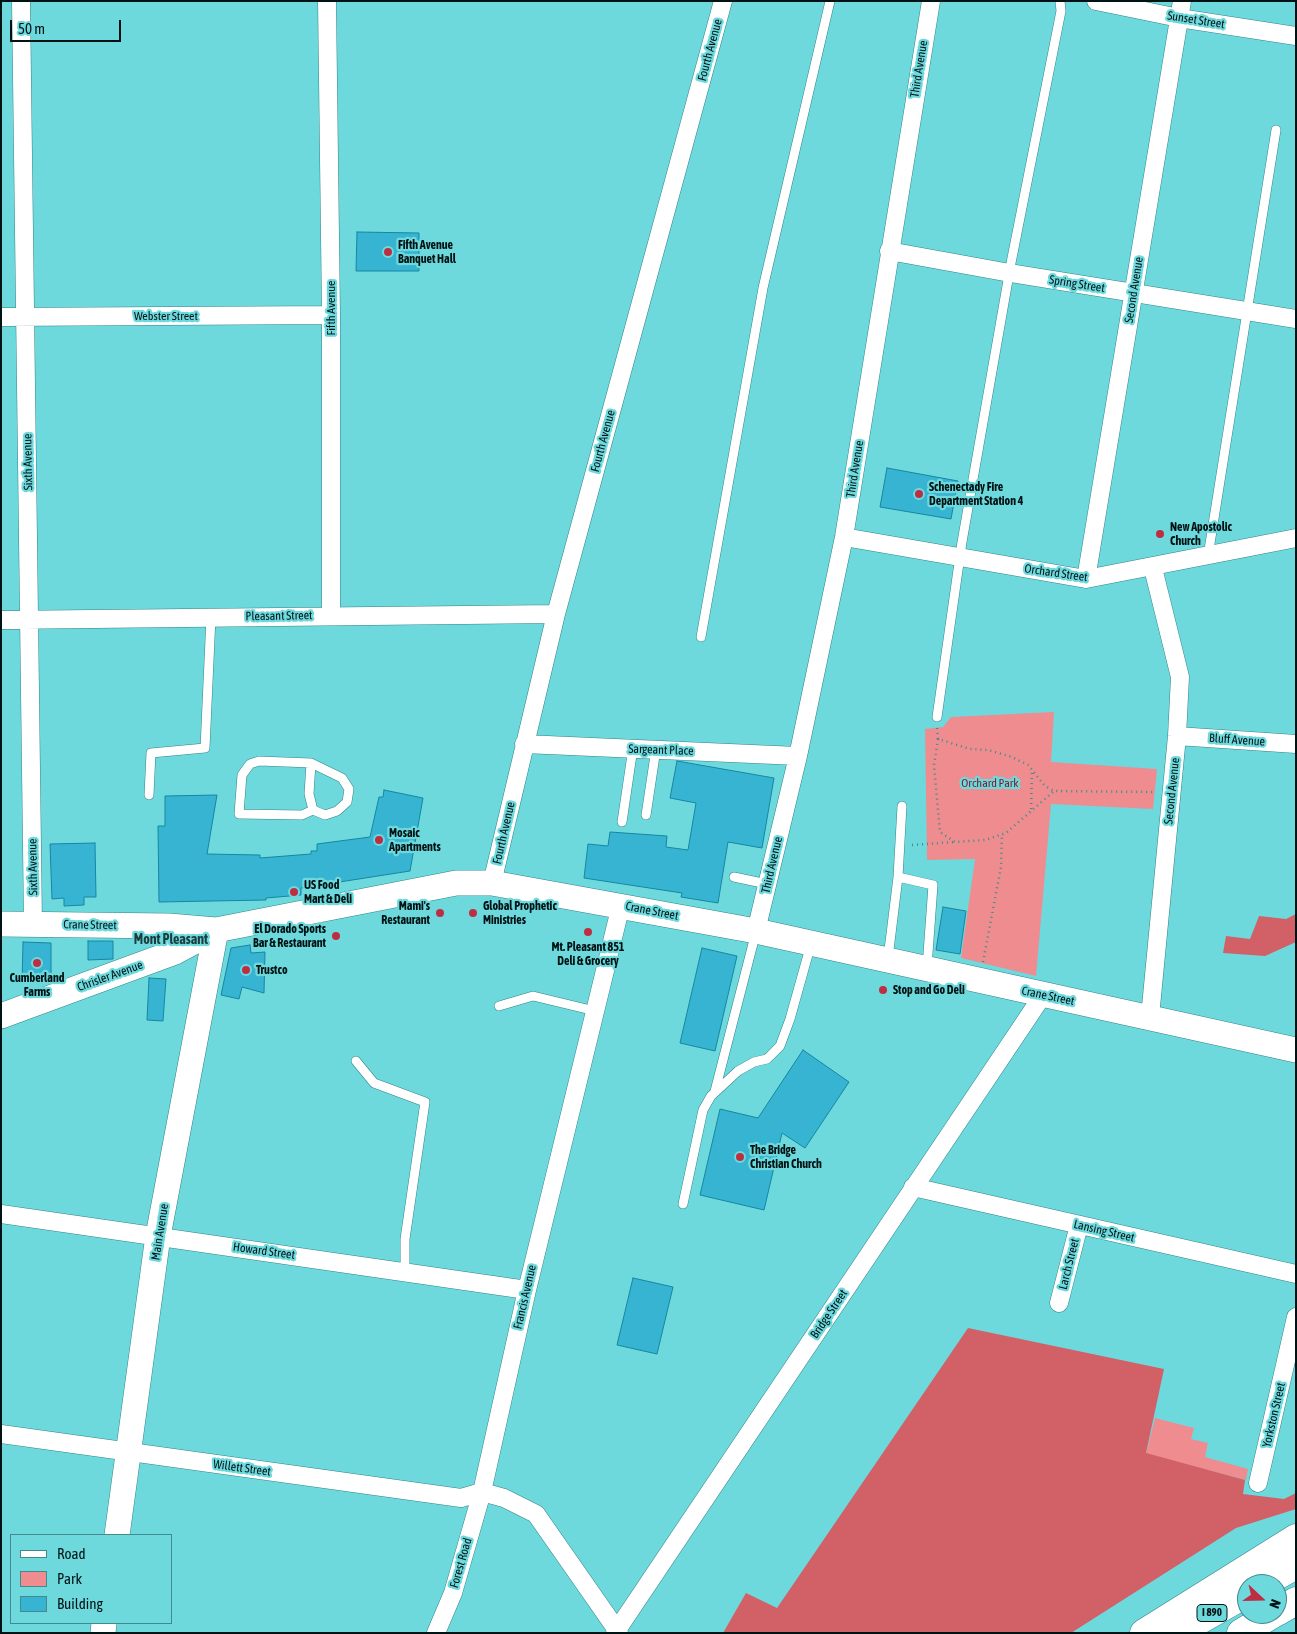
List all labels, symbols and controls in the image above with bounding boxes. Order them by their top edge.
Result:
street label: Sunset Street [1166,8,1226,32]
scale bar [12,10,124,42]
street label: Fourth Avenue [695,17,725,83]
text: 50 m [18,20,45,37]
street label: Third Avenue [907,39,931,99]
place label: Fifth Avenue Banquet Hall [398,238,456,266]
marker: Fifth Avenue Banquet Hall [382,246,394,258]
street label: Second Avenue [1122,256,1146,324]
street label: Spring Street [1048,273,1106,295]
street label: Fifth Avenue [324,280,338,336]
street label: Webster Street [134,309,198,323]
street label: Fourth Avenue [588,408,618,474]
street label: Sixth Avenue [20,433,36,491]
street label: Third Avenue [843,439,867,499]
place label: Schenectady Fire Department Station 4 [929,480,1023,508]
marker: Schenectady Fire Department Station 4 [913,488,925,500]
place label: New Apostolic Church [1170,520,1232,548]
marker: New Apostolic Church [1154,528,1166,540]
street label: Orchard Street [1024,561,1088,585]
street label: Pleasant Street [245,608,313,624]
street label: Bluff Avenue [1209,731,1265,749]
street label: Sargeant Place [628,742,694,758]
street label: Second Avenue [1161,757,1183,825]
park label: Orchard Park [961,776,1019,790]
street label: Fourth Avenue [490,800,518,866]
place label: Mosaic Apartments [389,826,441,854]
marker: Mosaic Apartments [373,834,385,846]
street label: Third Avenue [758,835,786,895]
street label: Sixth Avenue [25,838,41,896]
place label: US Food Mart & Deli [304,878,352,906]
marker: US Food Mart & Deli [288,886,300,898]
place label: Mami's Restaurant [381,899,430,927]
place label: Global Prophetic Ministries [483,899,557,927]
street label: Crane Street [624,899,680,923]
marker: Mami's Restaurant [434,907,446,919]
marker: Global Prophetic Ministries [467,907,479,919]
street label: Crane Street [63,917,117,933]
place label: El Dorado Sports Bar & Restaurant [253,922,326,950]
marker: Mt. Pleasant 851 Deli & Grocery [582,926,594,938]
marker: El Dorado Sports Bar & Restaurant [330,930,342,942]
district label: Mont Pleasant [134,932,208,948]
place label: Mt. Pleasant 851 Deli & Grocery [552,940,624,968]
marker: Cumberland Farms [31,957,43,969]
street label: Chrisler Avenue [75,957,145,995]
place label: Trustco [256,963,288,977]
marker: Trustco [240,964,252,976]
place label: Cumberland Farms [10,971,64,999]
place label: Stop and Go Deli [893,983,965,997]
street label: Crane Street [1020,983,1076,1009]
marker: Stop and Go Deli [877,984,889,996]
place label: The Bridge Christian Church [750,1143,822,1171]
marker: The Bridge Christian Church [734,1151,746,1163]
street label: Main Avenue [148,1203,172,1261]
street label: Lansing Street [1072,1217,1136,1245]
street label: Larch Street [1056,1237,1082,1291]
street label: Howard Street [232,1240,296,1262]
street label: Francis Avenue [511,1263,539,1331]
street label: Bridge Street [807,1287,851,1341]
street label: Yorkston Street [1260,1381,1288,1449]
street label: Willett Street [212,1457,272,1479]
legend [10,1534,172,1624]
street label: Forest Road [447,1536,475,1590]
text: Road [57,1545,86,1562]
text: Park [57,1570,82,1587]
north arrow [1237,1574,1287,1624]
text: Building [57,1595,103,1612]
text: N [1266,1597,1284,1611]
road number: I 890 [1197,1605,1227,1622]

